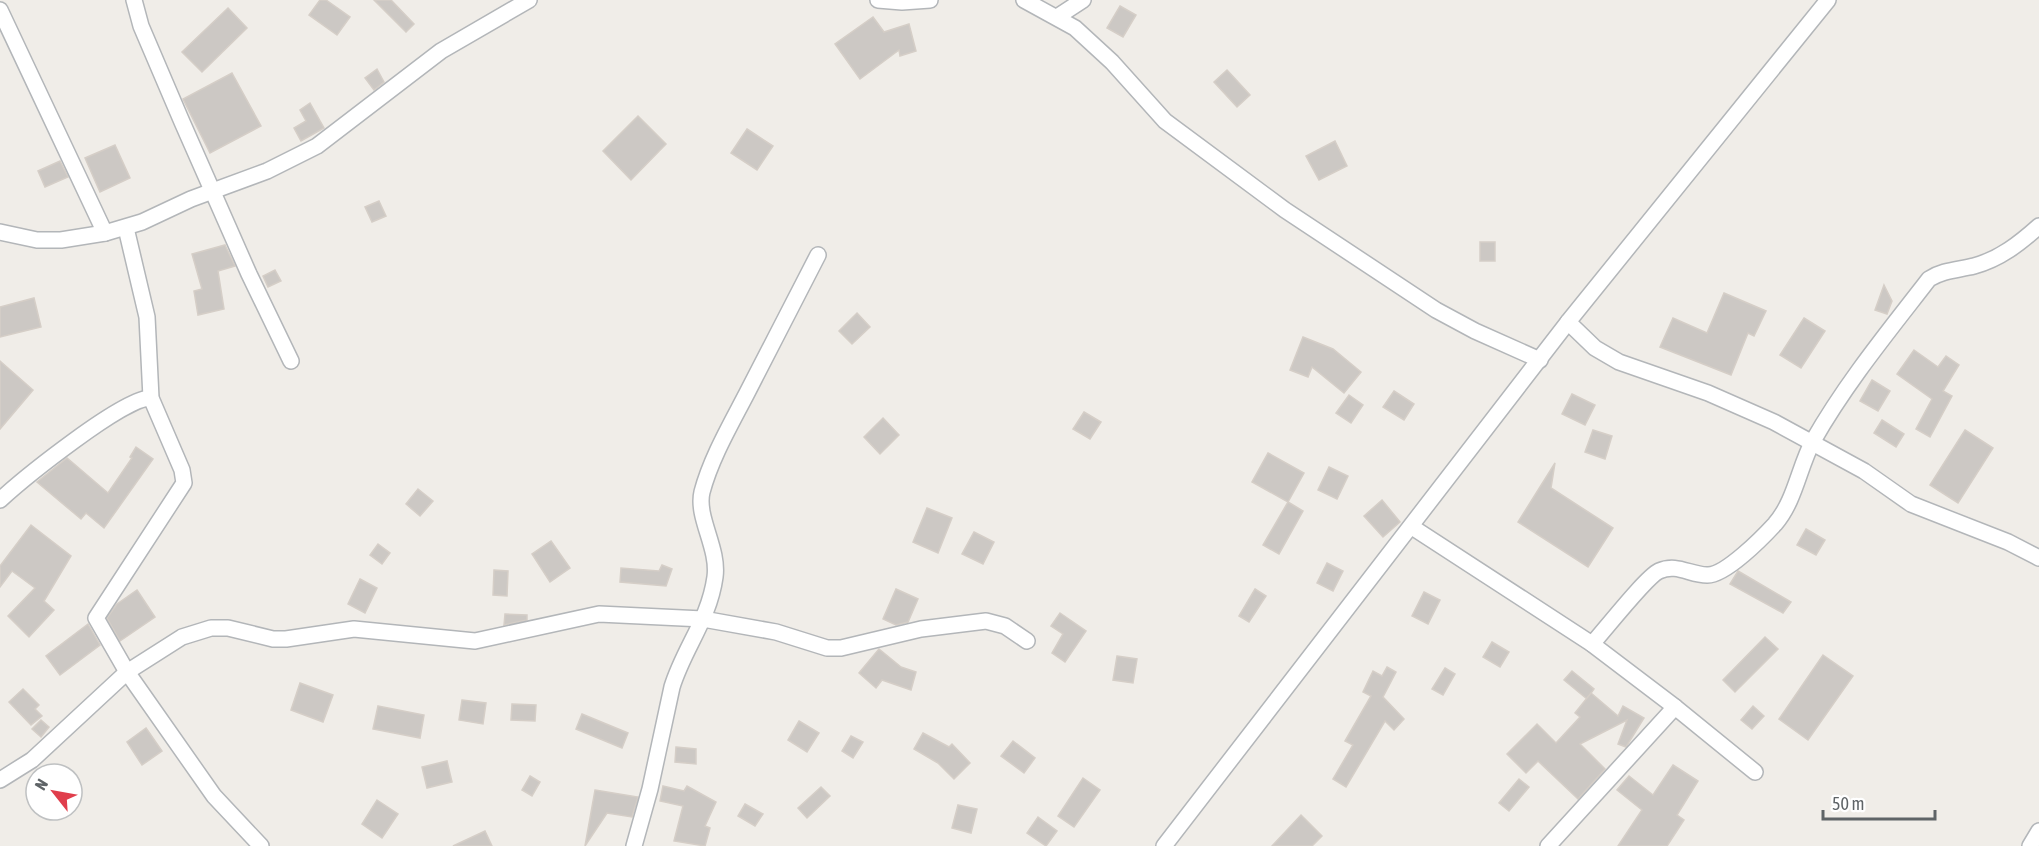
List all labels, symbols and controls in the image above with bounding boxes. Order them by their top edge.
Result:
north arrow [24,762,84,822]
text: N [31,776,51,793]
scale bar [1823,783,1936,821]
text: 50 m [1832,793,1864,814]

